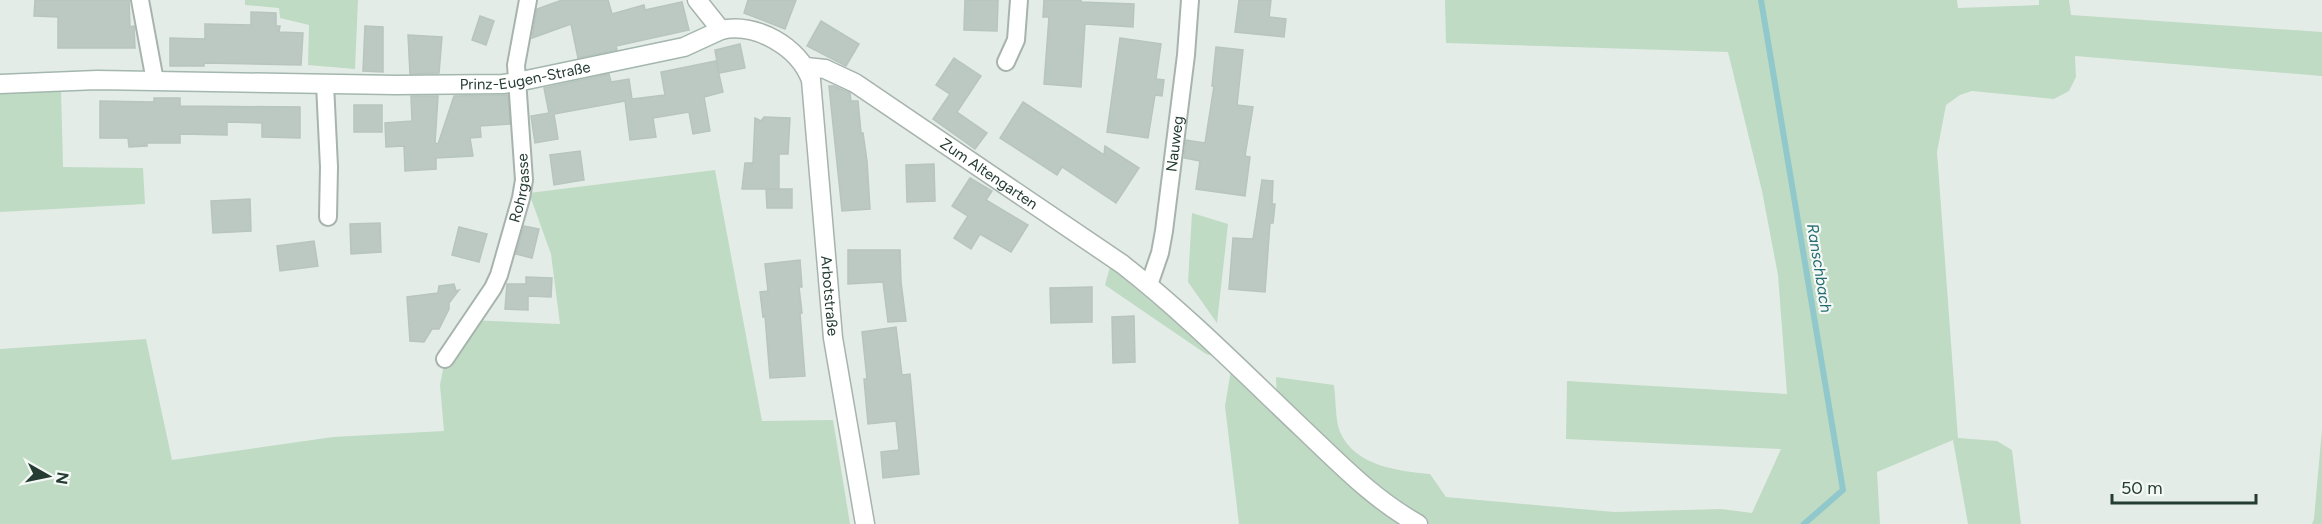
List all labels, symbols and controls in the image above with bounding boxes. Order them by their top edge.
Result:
street label: Prinz-Eugen-Straße [460,58,592,93]
street label: Nauweg [1162,115,1187,173]
street label: Zum Altengarten [937,134,1041,213]
street label: Rohrgasse [505,153,533,225]
water label: Ranschbach [1803,222,1836,314]
street label: Arbotstraße [817,255,842,337]
north arrow [18,446,78,506]
scale bar [2112,467,2256,505]
text: N [52,471,73,486]
text: 50 m [2121,477,2163,499]

